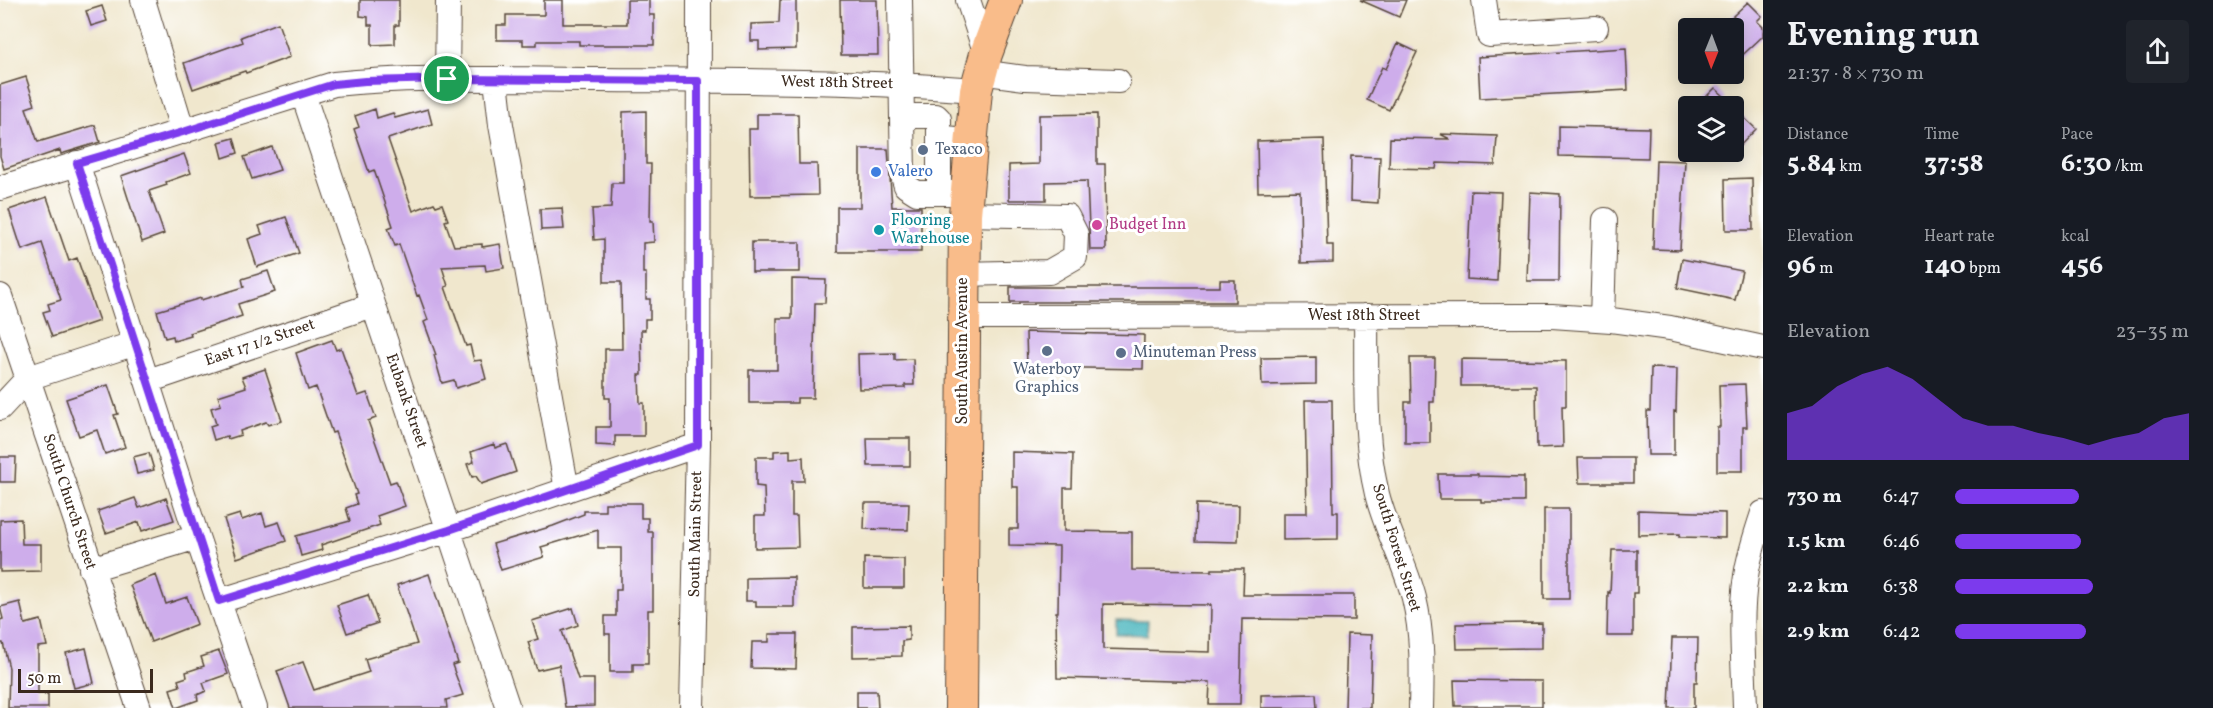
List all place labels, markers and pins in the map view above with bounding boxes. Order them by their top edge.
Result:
pin [421,53,472,104]
place label: Texaco [935,139,983,161]
marker: Texaco [916,143,930,157]
place label: Valero [888,161,933,183]
marker: Valero [869,165,883,179]
place label: Flooring Warehouse [891,210,970,250]
place label: Budget Inn [1109,214,1186,236]
marker: Budget Inn [1090,218,1104,232]
marker: Flooring Warehouse [872,223,886,237]
place label: Minuteman Press [1133,342,1257,364]
marker: Waterboy Graphics [1040,344,1054,358]
marker: Minuteman Press [1114,346,1128,360]
place label: Waterboy Graphics [1013,359,1081,399]

